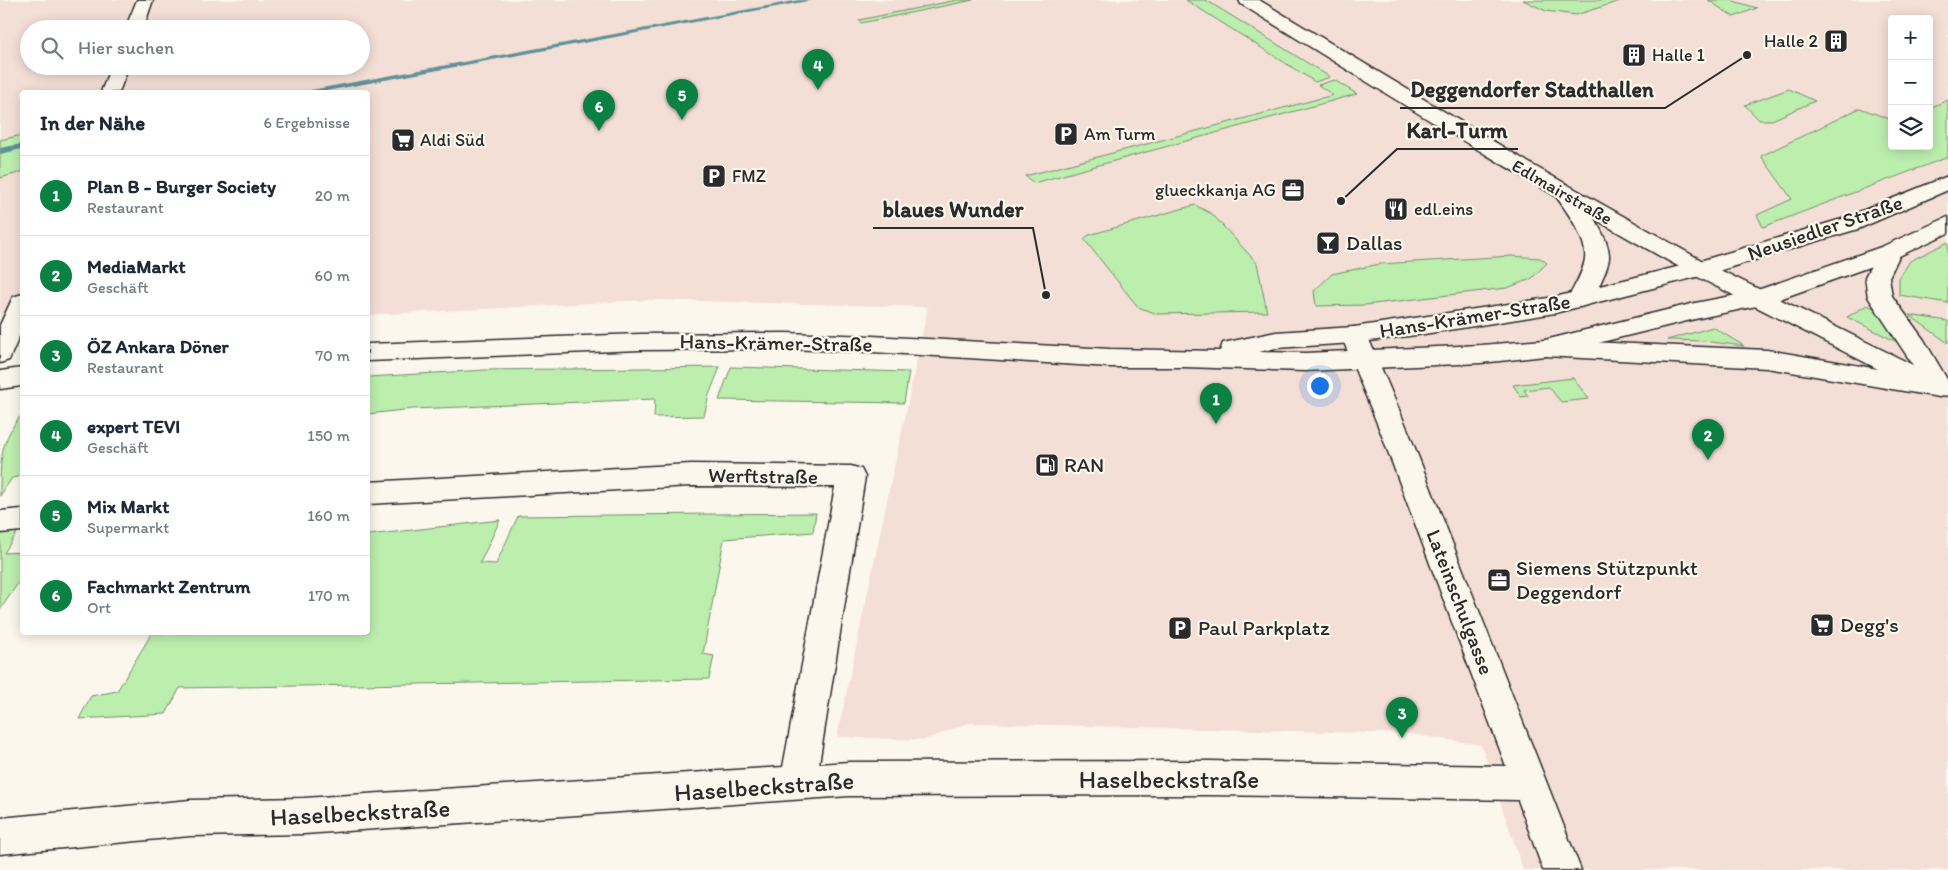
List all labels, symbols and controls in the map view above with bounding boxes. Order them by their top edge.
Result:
map controls [1888,15,1933,150]
button: + [1888,15,1933,60]
search box [20,20,370,75]
building icon: Halle 2 [1823,28,1849,54]
place label: Halle 2 [1764,30,1819,52]
icon: search [38,34,66,62]
text: Hier suchen [78,36,174,59]
building icon: Halle 1 [1621,42,1647,68]
place label: Halle 1 [1652,44,1705,66]
pin: 4 [802,49,834,90]
button: − [1888,60,1933,105]
callout: Deggendorfer Stadthallen [1400,71,1665,108]
text: Deggendorfer Stadthallen [1410,76,1654,103]
pin: 5 [666,79,698,120]
pin: 6 [583,90,615,131]
button: layers [1888,105,1933,150]
text: In der Nähe [40,110,145,135]
callout: Karl-Turm [1397,112,1518,149]
text: 6 Ergebnisse [264,113,350,132]
text: Karl-Turm [1407,117,1508,144]
parking icon: Am Turm [1053,121,1079,147]
place label: Am Turm [1084,123,1155,145]
supermarket icon: Aldi Süd [390,127,416,153]
place label: Aldi Süd [420,129,485,151]
street label: Edlmairstraße [1508,154,1616,230]
parking icon: FMZ [701,163,727,189]
place label: FMZ [732,165,766,187]
text: Plan B - Burger Society [87,175,276,198]
office icon: glueckkanja AG [1280,177,1306,203]
place label: glueckkanja AG [1155,179,1276,201]
text: 1 [52,186,60,205]
text: 20 m [315,186,350,205]
street label: Neusiedler Straße [1744,189,1906,266]
callout: blaues Wunder [873,191,1033,228]
text: blaues Wunder [883,196,1025,223]
restaurant icon: edl.eins [1383,196,1409,222]
text: Restaurant [87,198,164,217]
place label: edl.eins [1414,198,1473,220]
bar icon: Dallas [1315,230,1341,256]
place label: Dallas [1346,230,1403,255]
text: MediaMarkt [87,255,186,278]
text: 2 [52,266,60,285]
text: 60 m [315,266,350,285]
text: Geschäft [87,278,149,297]
street label: Hans-Krämer-Straße [1378,288,1572,343]
street label: Hans-Krämer-Straße [679,328,873,357]
text: ÖZ Ankara Döner [87,335,229,358]
text: 3 [52,346,60,365]
text: 70 m [315,346,350,365]
text: Restaurant [87,358,164,377]
your location [1307,373,1333,399]
pin: 1 [1200,383,1232,424]
text: expert TEVI [87,415,180,438]
pin: 2 [1692,419,1724,460]
text: 4 [51,426,61,445]
text: 150 m [307,426,350,445]
text: Geschäft [87,438,149,457]
fuel station icon: RAN [1034,452,1060,478]
place label: RAN [1064,452,1104,477]
street label: Werftstraße [708,462,818,489]
text: Mix Markt [87,495,169,518]
text: 5 [52,506,60,525]
text: 160 m [307,506,350,525]
text: Supermarkt [87,518,169,537]
street label: Lateinschulgasse [1421,526,1500,678]
place label: Siemens Stützpunkt Deggendorf [1516,555,1698,604]
office icon: Siemens Stützpunkt Deggendorf [1486,567,1512,593]
text: Fachmarkt Zentrum [87,575,250,598]
text: 6 [52,586,60,605]
text: 170 m [308,586,350,605]
text: Ort [87,598,111,617]
supermarket icon: Degg's [1809,612,1835,638]
place label: Degg's [1840,612,1899,637]
parking icon: Paul Parkplatz [1167,615,1193,641]
place label: Paul Parkplatz [1198,615,1330,640]
pin: 3 [1386,697,1418,738]
street label: Haselbeckstraße [1079,764,1259,794]
street label: Haselbeckstraße [673,765,855,807]
street label: Haselbeckstraße [269,792,451,832]

